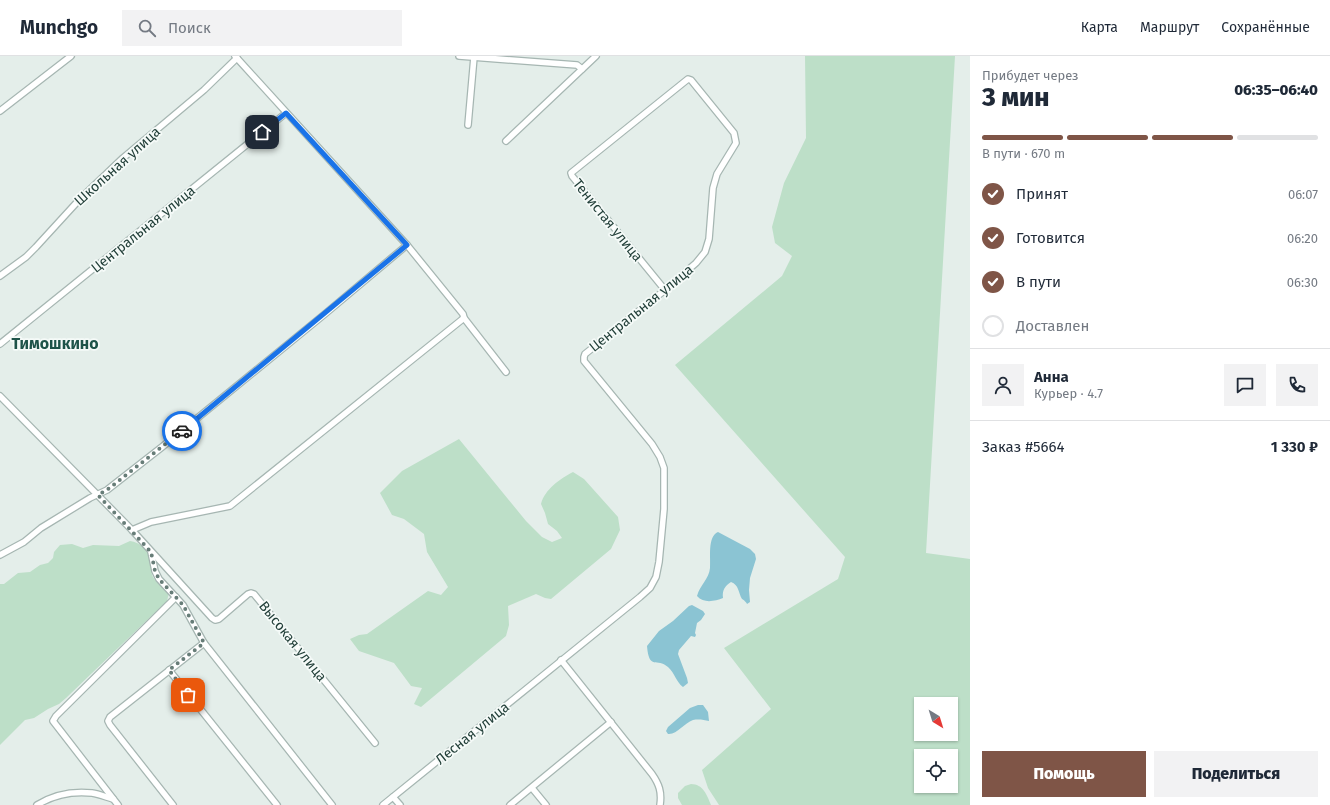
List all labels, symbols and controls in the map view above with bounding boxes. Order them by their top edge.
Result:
search box [122,10,402,46]
text: Munchgo [20,16,98,39]
icon: search [136,17,158,39]
text: Поиск [168,19,211,37]
text: Карта [1081,19,1118,36]
text: Маршрут [1140,19,1199,36]
text: Сохранённые [1221,19,1310,36]
text: Прибудет через [982,68,1079,83]
text: 06:35–06:40 [1234,81,1318,99]
text: 3 мин [982,82,1050,113]
pin [245,115,279,149]
icon: home [251,121,273,143]
street label: Школьная улица [71,123,164,209]
text: В пути · 670 m [982,146,1065,161]
street label: Тенистая улица [569,176,646,265]
street label: Центральная улица [88,182,199,277]
icon: check [982,183,1004,205]
text: Принят [1016,185,1068,203]
text: 06:07 [1288,187,1318,202]
icon: check [982,227,1004,249]
text: Готовится [1016,229,1085,247]
text: 06:20 [1287,231,1318,246]
street label: Центральная улица [586,261,697,356]
icon: check [982,271,1004,293]
text: В пути [1016,273,1061,291]
text: 06:30 [1287,275,1318,290]
text: Доставлен [1016,317,1089,335]
district label: Тимошкино [11,334,99,353]
button: person [982,364,1024,406]
button: chat [1224,364,1266,406]
button: phone [1276,364,1318,406]
text: Анна [1034,368,1069,386]
text: Курьер · 4.7 [1034,386,1103,401]
courier [162,411,202,451]
icon: car [171,420,193,442]
text: Заказ #5664 [982,438,1064,456]
text: 1 330 ₽ [1271,438,1318,456]
street label: Высокая улица [255,598,330,685]
pin [171,678,205,712]
icon: bag [177,684,199,706]
north arrow [914,697,958,741]
map controls [914,697,958,793]
street label: Лесная улица [432,698,513,768]
button: locate [914,749,958,793]
button: Помощь [982,751,1146,797]
button: Поделиться [1154,751,1318,797]

